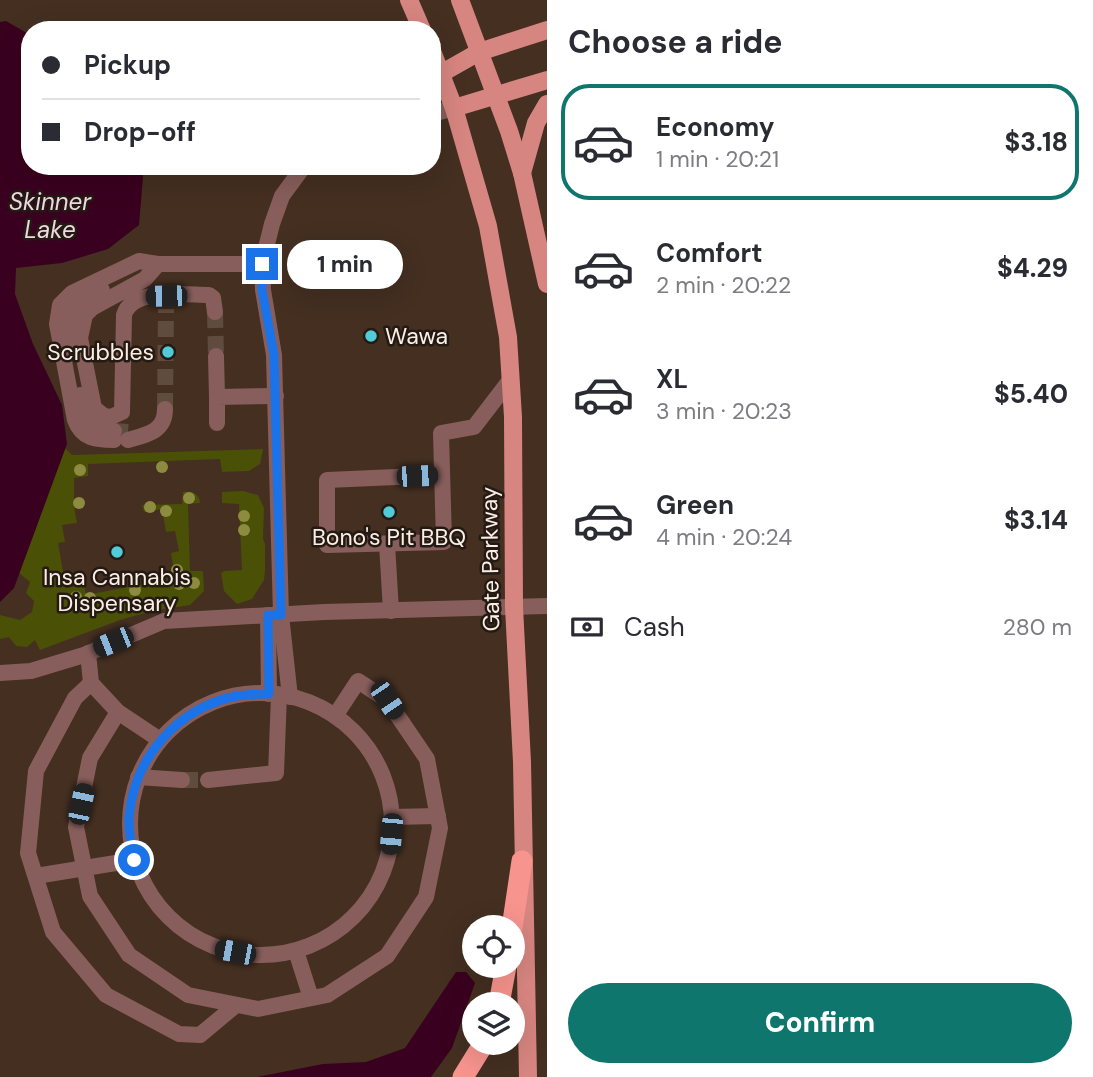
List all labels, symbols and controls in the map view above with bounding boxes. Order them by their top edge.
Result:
text: Choose a ride [568,21,783,63]
text: Pickup [84,48,171,82]
text: Economy [656,110,774,144]
icon: car [572,111,635,174]
text: Drop-off [84,115,196,149]
text: $3.18 [1005,125,1068,159]
text: 1 min · 20:21 [656,144,779,174]
water label: Skinner Lake [9,186,92,245]
text: Comfort [656,236,762,270]
icon: car [572,237,635,300]
callout: 1 min [286,240,402,288]
route end [246,248,278,280]
text: 1 min [317,249,373,279]
text: $4.29 [997,251,1068,285]
text: 2 min · 20:22 [656,270,791,300]
car [145,285,188,307]
place label: Wawa [385,321,448,351]
marker: Wawa [363,328,379,344]
place label: Scrubbles [47,337,154,367]
marker: Scrubbles [160,344,176,360]
text: XL [656,362,688,396]
icon: car [572,363,635,426]
text: $5.40 [994,377,1068,411]
text: 3 min · 20:23 [656,396,792,426]
car [396,465,439,487]
street label: Gate Parkway [474,486,506,632]
text: Green [656,488,734,522]
icon: car [572,489,635,552]
text: $3.14 [1004,503,1068,537]
marker: Bono's Pit BBQ [381,504,397,520]
place label: Bono's Pit BBQ [312,522,466,552]
text: 4 min · 20:24 [656,522,792,552]
marker: Insa Cannabis Dispensary [109,544,125,560]
place label: Insa Cannabis Dispensary [43,562,191,618]
icon: cash [568,608,606,646]
text: Cash [624,610,685,644]
text: 280 m [1003,612,1072,642]
car [90,624,137,660]
car [367,677,408,723]
car [67,781,96,827]
car [379,812,404,856]
route start [118,844,150,876]
map controls [462,915,525,1055]
button: locate [462,915,525,978]
car [213,938,258,966]
button: Confirm [568,983,1072,1063]
button: layers [462,992,525,1055]

